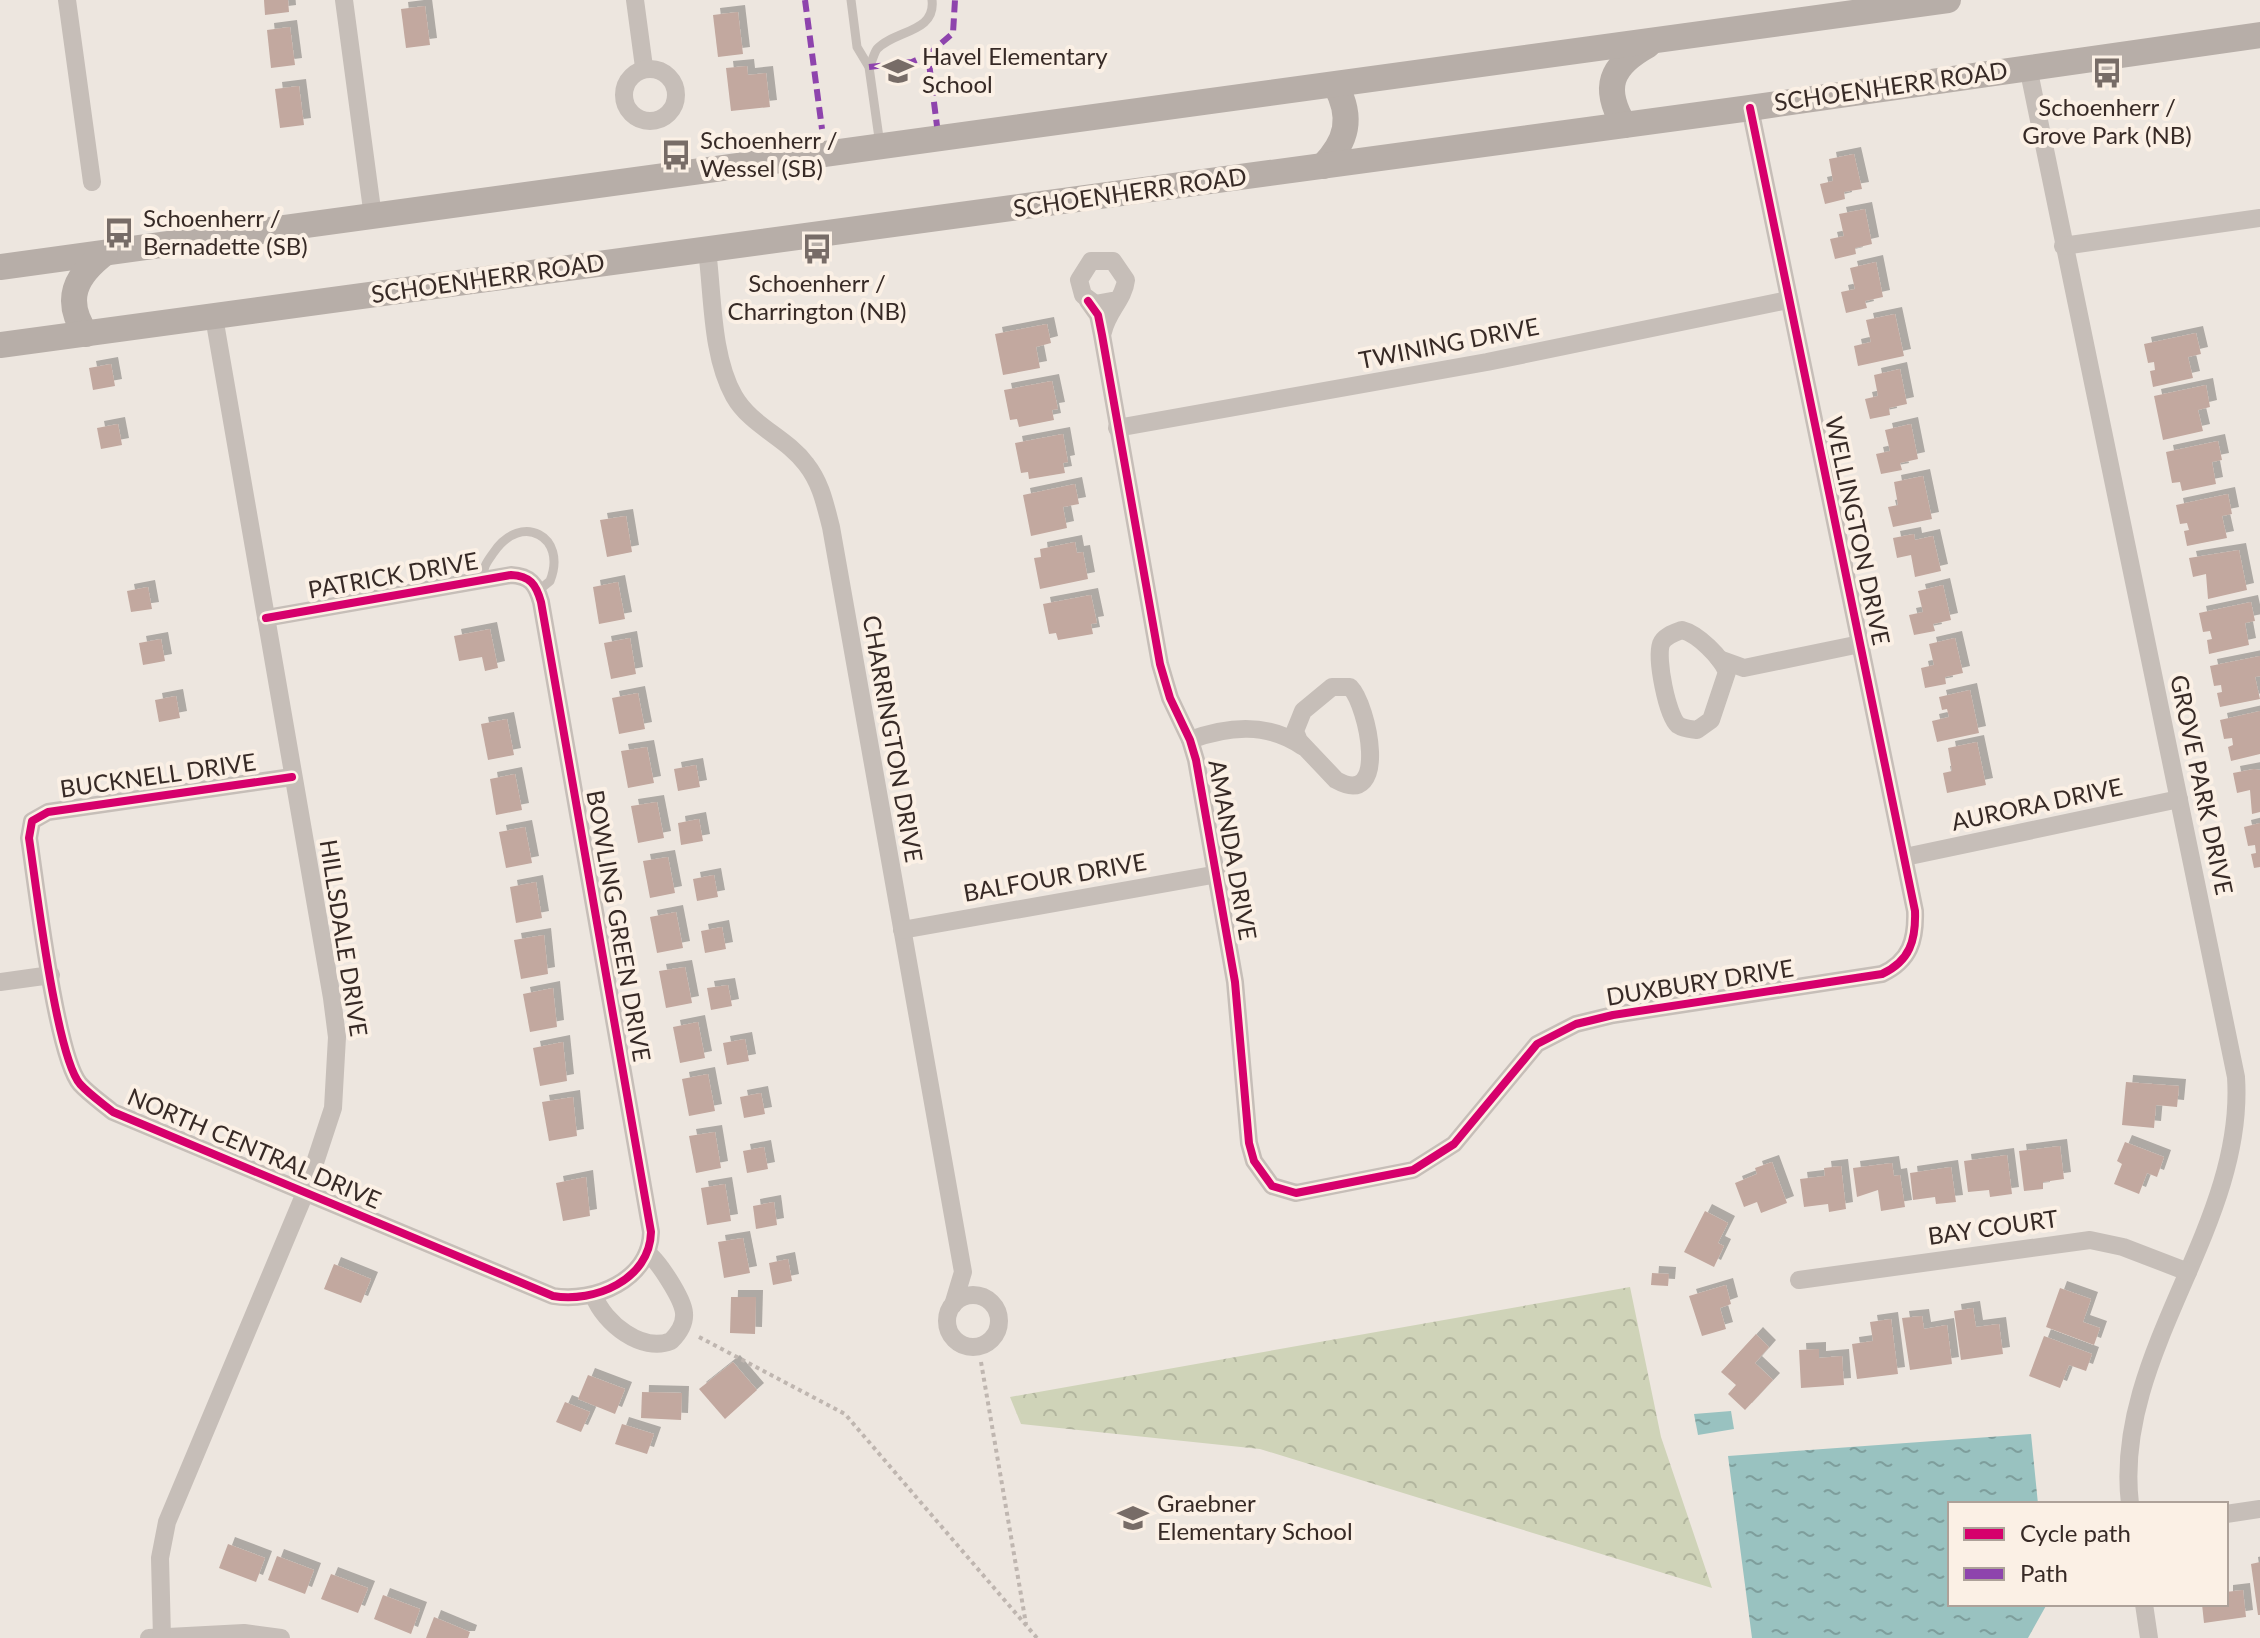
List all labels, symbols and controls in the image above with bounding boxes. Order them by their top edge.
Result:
place label: Havel Elementary School [922,41,1108,98]
school or university icon: Havel Elementary School [881,54,915,88]
street label: SCHOENHERR ROAD [1772,55,2009,116]
bus stop icon: Schoenherr / Grove Park (NB) [2090,56,2124,90]
place label: Schoenherr / Grove Park (NB) [2022,92,2192,149]
place label: Schoenherr / Wessel (SB) [700,125,838,182]
bus stop icon: Schoenherr / Wessel (SB) [659,138,693,172]
street label: SCHOENHERR ROAD [1011,161,1248,222]
place label: Schoenherr / Bernadette (SB) [143,203,308,260]
bus stop icon: Schoenherr / Bernadette (SB) [102,216,136,250]
bus stop icon: Schoenherr / Charrington (NB) [800,232,834,266]
street label: SCHOENHERR ROAD [369,247,606,308]
place label: Schoenherr / Charrington (NB) [728,268,906,325]
street label: TWINING DRIVE [1356,311,1541,374]
street label: WELLINGTON DRIVE [1820,414,1897,648]
street label: PATRICK DRIVE [306,545,480,604]
street label: CHARRINGTON DRIVE [857,613,929,865]
street label: GROVE PARK DRIVE [2165,672,2240,897]
street label: BUCKNELL DRIVE [58,746,258,803]
street label: AMANDA DRIVE [1203,757,1264,942]
street label: AURORA DRIVE [1948,771,2125,836]
street label: BOWLING GREEN DRIVE [581,788,658,1064]
street label: HILLSDALE DRIVE [315,837,374,1038]
street label: BALFOUR DRIVE [961,846,1149,907]
street label: DUXBURY DRIVE [1604,952,1796,1011]
street label: NORTH CENTRAL DRIVE [124,1081,386,1214]
street label: BAY COURT [1926,1203,2060,1250]
place label: Graebner Elementary School [1157,1488,1353,1545]
school or university icon: Graebner Elementary School [1116,1501,1150,1535]
legend [1948,1502,2228,1606]
text: Cycle path [2020,1518,2131,1547]
text: Path [2020,1558,2068,1587]

